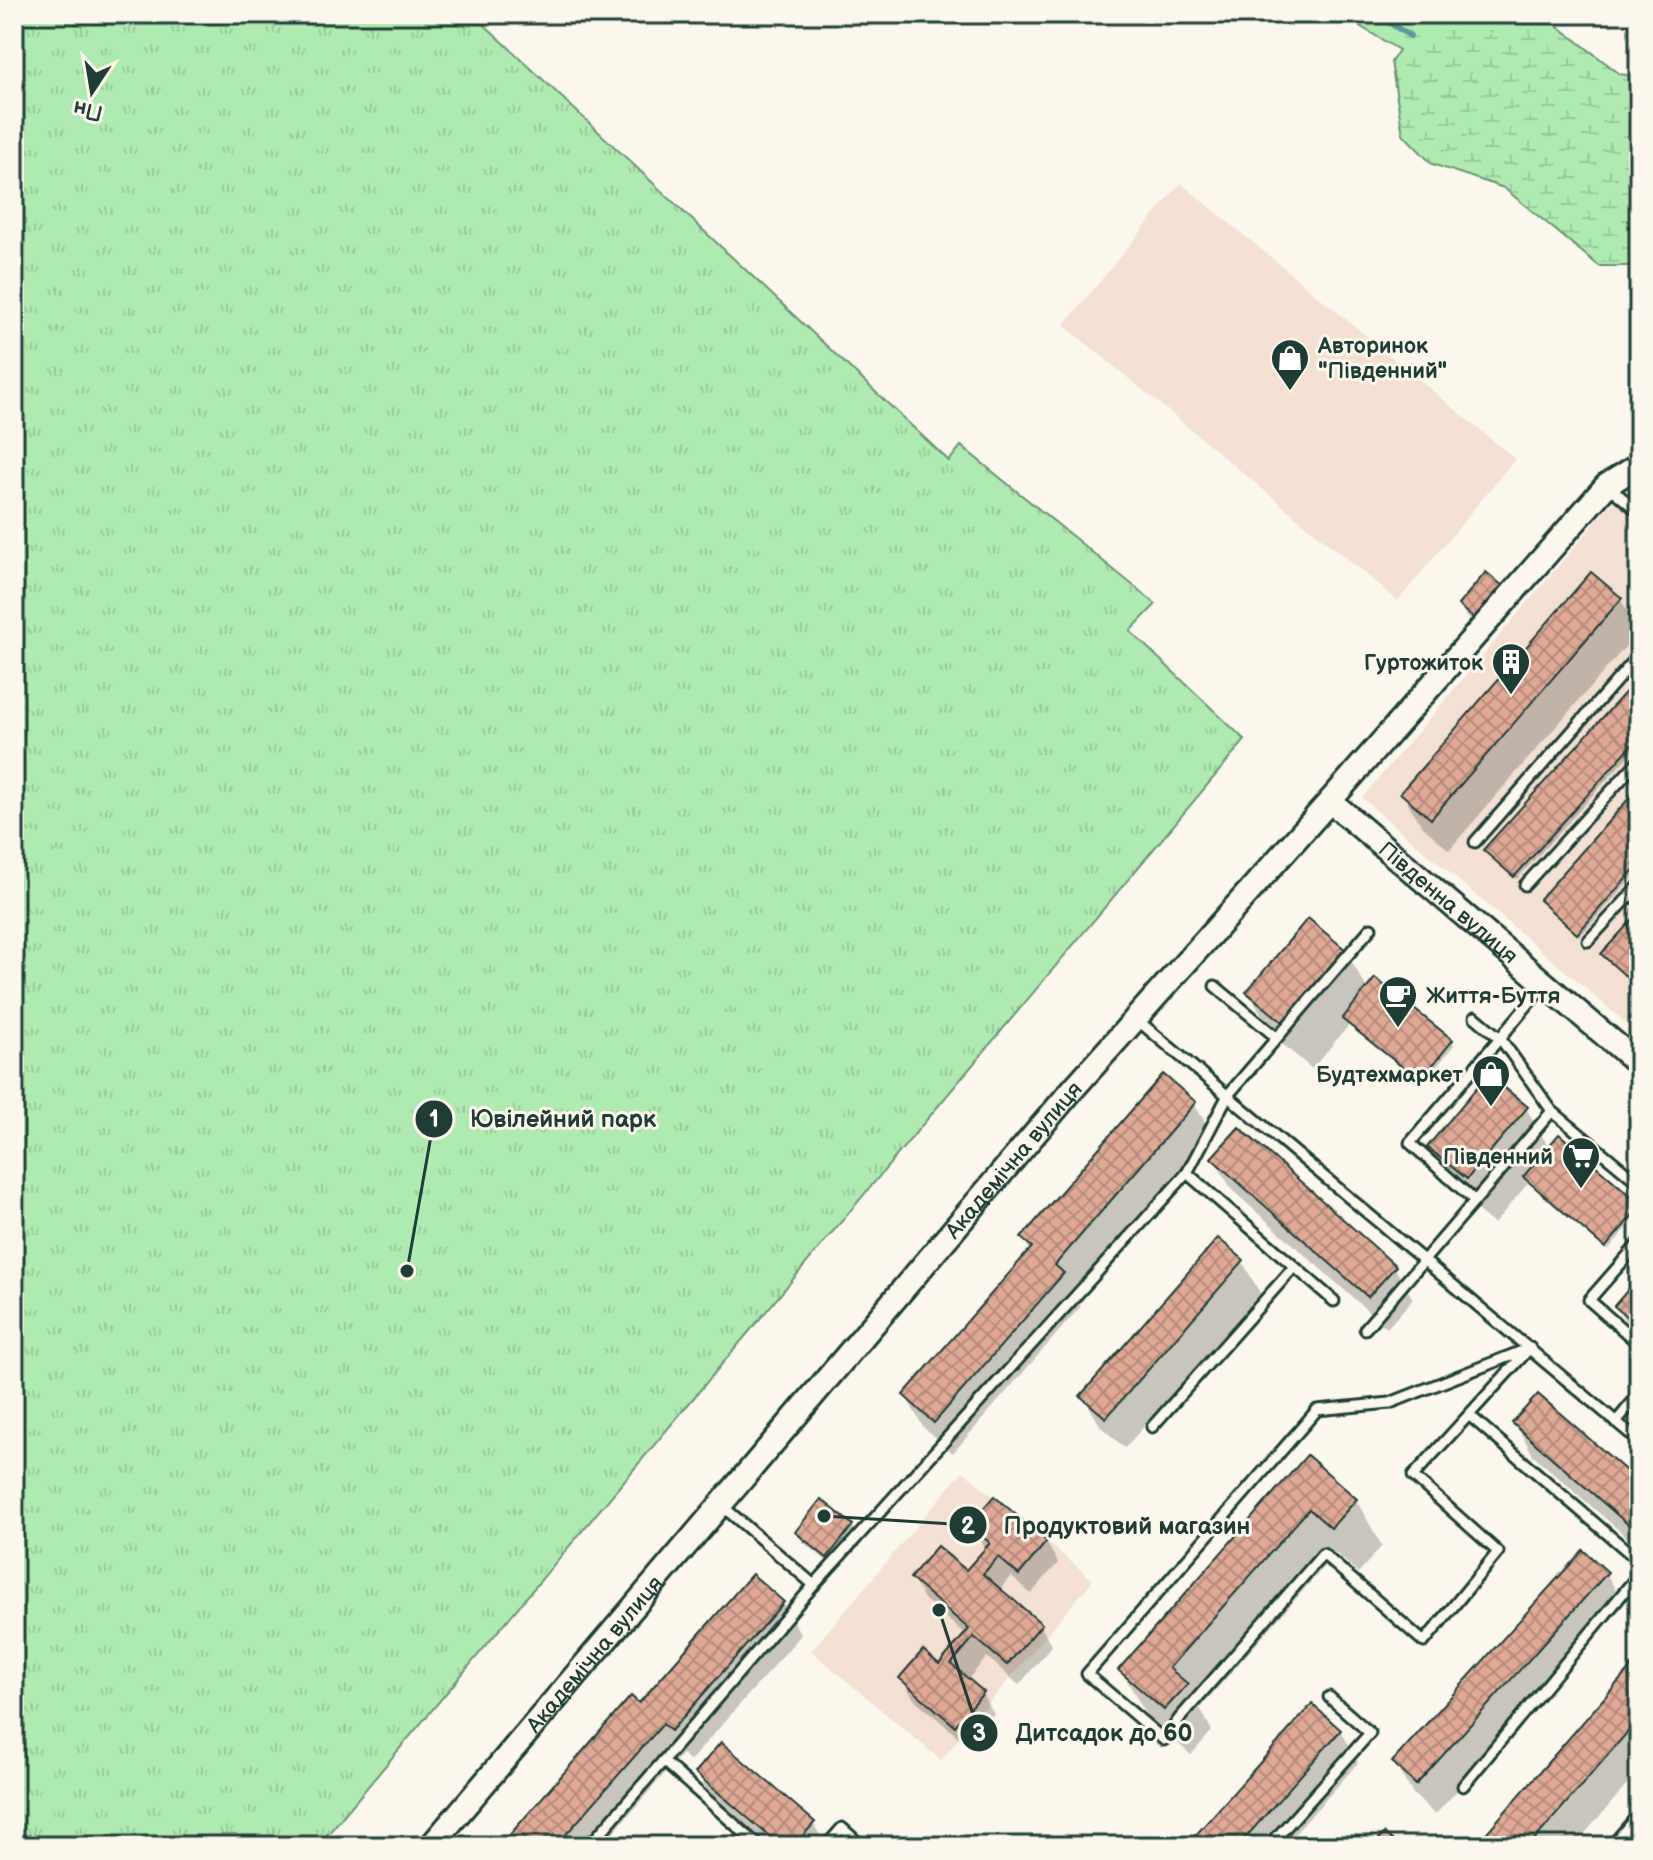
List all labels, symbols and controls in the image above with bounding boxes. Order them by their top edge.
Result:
north arrow [52,52,132,132]
text: Пн [71,94,105,126]
place label: Авторинок "Південний" [1317,333,1447,385]
shop icon: Авторинок "Південний" [1269,337,1311,392]
building icon: Гуртожиток [1490,641,1532,696]
place label: Гуртожиток [1364,650,1483,677]
street label: Південна вулиця [1373,836,1523,970]
cafe icon: Життя-Буття [1377,974,1419,1029]
place label: Життя-Буття [1426,983,1560,1010]
shop icon: Будтехмаркет [1470,1053,1512,1108]
place label: Будтехмаркет [1316,1062,1464,1089]
street label: Академічна вулиця [939,1076,1088,1245]
callout: Ювілейний парк [414,1095,672,1143]
text: 1 [429,1105,439,1134]
text: Ювілейний парк [470,1105,657,1134]
supermarket icon: Південний [1560,1135,1602,1190]
place label: Південний [1443,1144,1553,1171]
callout: Продуктовий магазин [948,1501,1267,1549]
text: 2 [961,1512,976,1541]
text: Продуктовий магазин [1004,1512,1250,1541]
street label: Академічна вулиця [520,1571,669,1740]
callout: Дитсадок до 60 [959,1709,1208,1757]
text: 3 [972,1719,986,1748]
text: Дитсадок до 60 [1015,1719,1193,1748]

